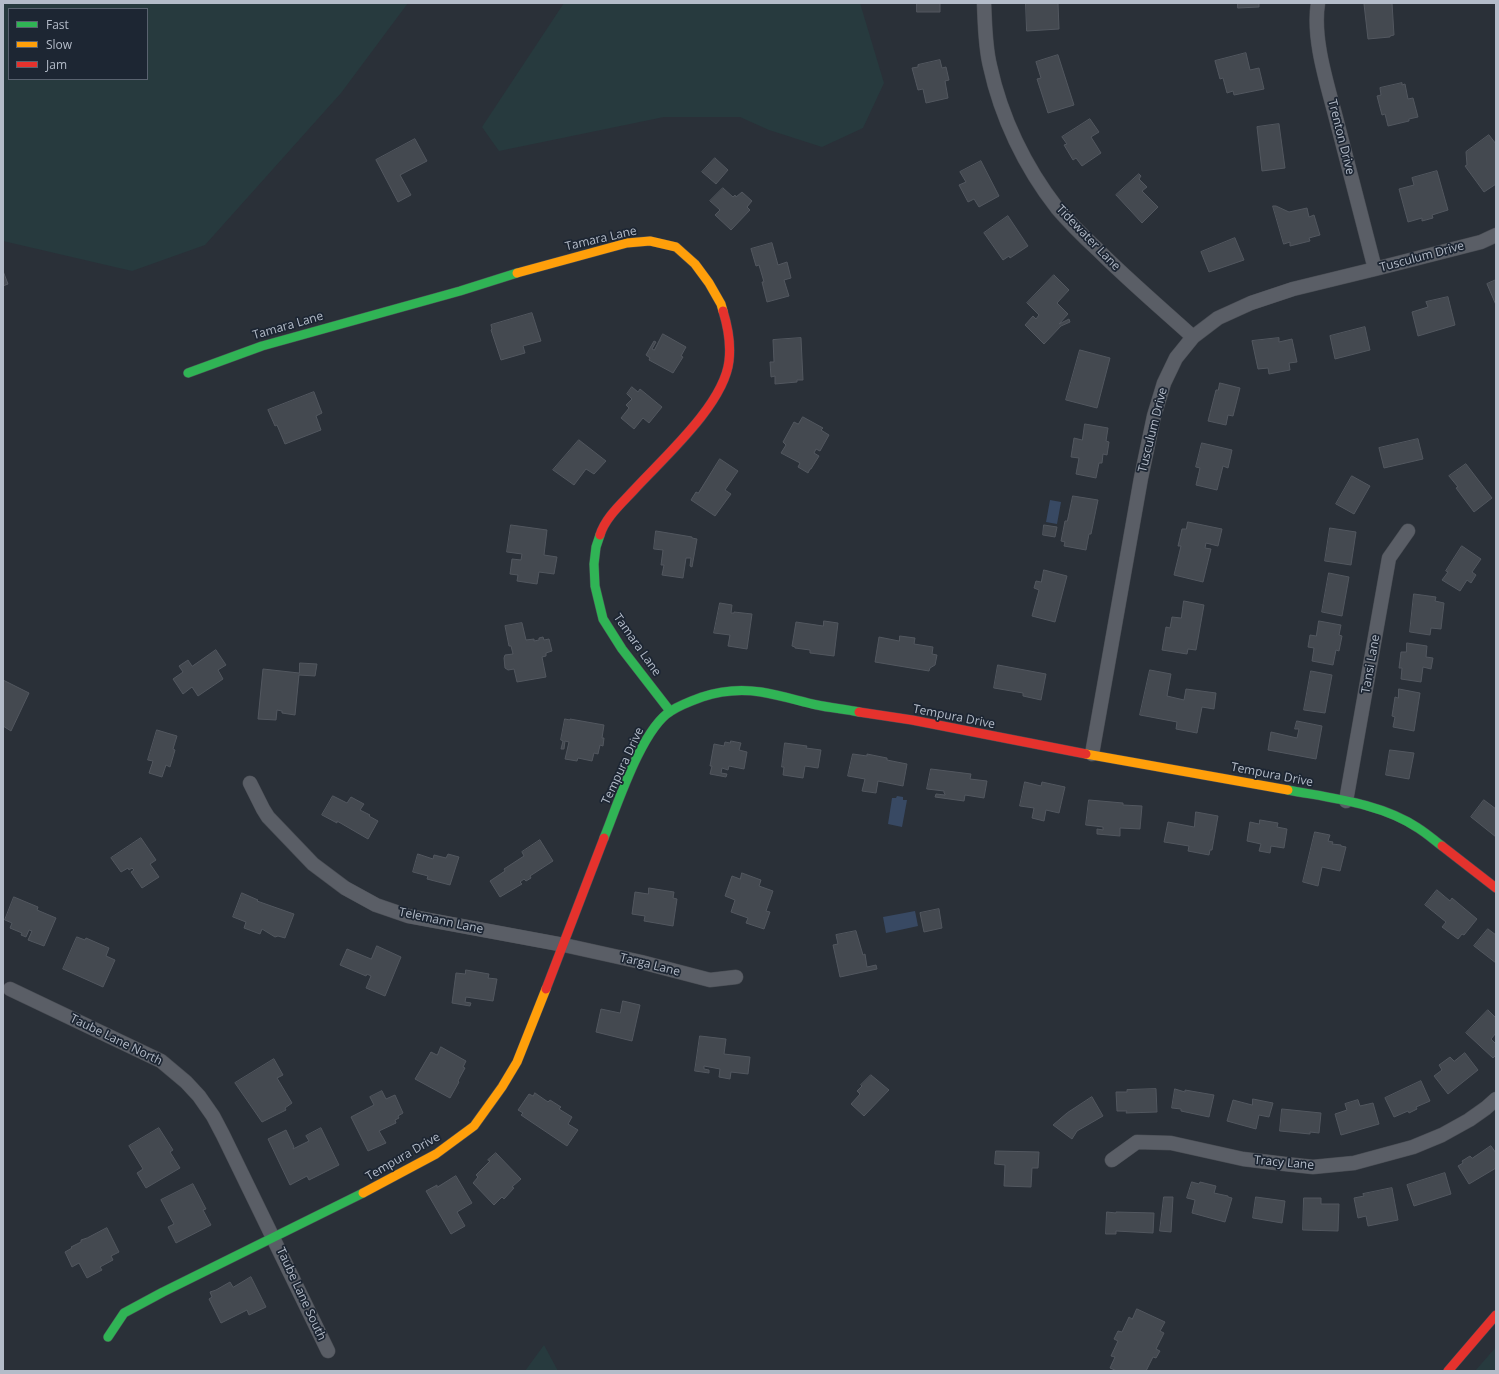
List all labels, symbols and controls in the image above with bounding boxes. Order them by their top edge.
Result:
legend [8,8,148,80]
text: Fast [46,16,69,33]
text: Slow [46,36,72,53]
text: Jam [46,56,67,73]
street label: Trenton Drive [1325,98,1357,176]
street label: Tidewater Lane [1053,202,1123,274]
street label: Tamara Lane [564,224,638,254]
street label: Tusculum Drive [1378,239,1466,275]
street label: Tamara Lane [251,309,325,343]
street label: Tusculum Drive [1136,386,1170,474]
street label: Tamara Lane [610,611,664,679]
street label: Tansi Lane [1359,633,1383,695]
street label: Tempura Drive [912,702,996,732]
street label: Tempura Drive [599,725,647,807]
street label: Tempura Drive [1230,760,1314,790]
street label: Telemann Lane [398,905,484,937]
street label: Targa Lane [618,951,682,979]
street label: Taube Lane North [68,1011,164,1069]
street label: Tempura Drive [363,1130,443,1184]
street label: Tracy Lane [1253,1153,1315,1173]
street label: Taube Lane South [273,1245,329,1343]

